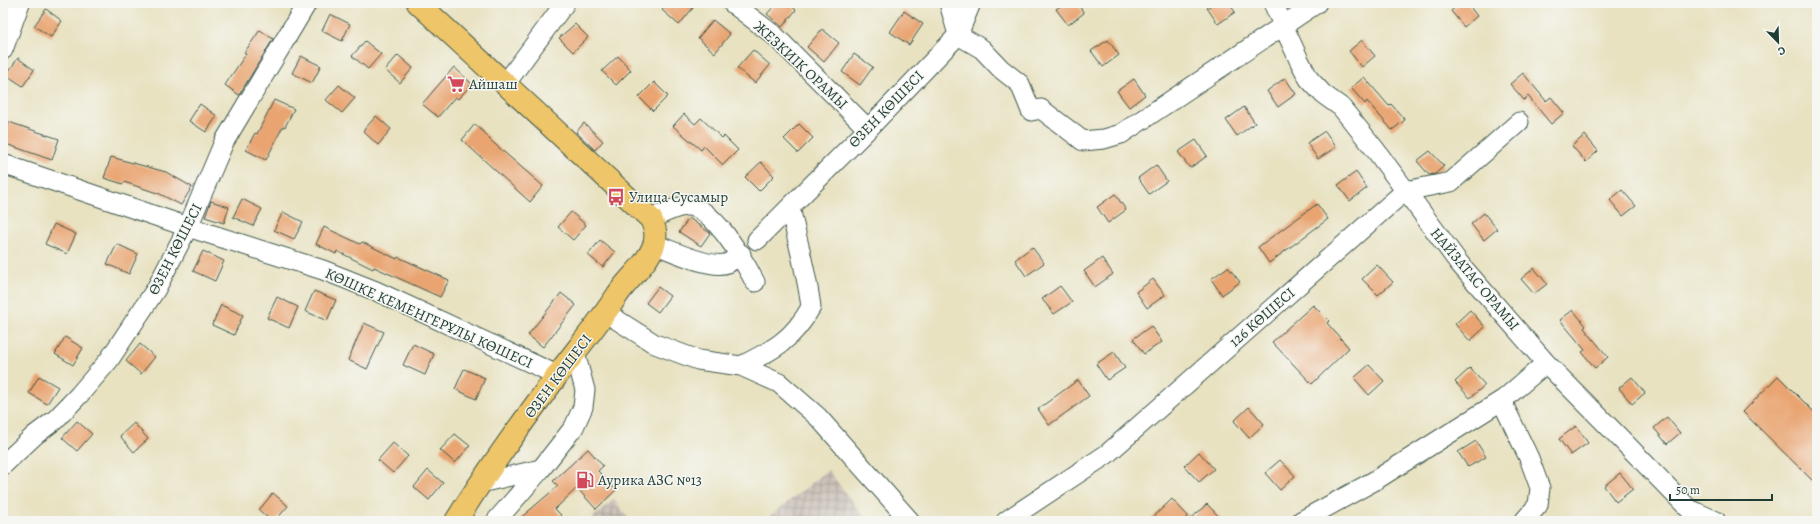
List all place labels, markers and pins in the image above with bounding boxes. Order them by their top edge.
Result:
supermarket icon: Айшаш [446,74,466,94]
place label: Айшаш [468,74,518,94]
bus stop icon: Улица Сусамыр [606,187,626,207]
place label: Улица Сусамыр [629,187,728,207]
fuel station icon: Аурика АЗС №13 [575,470,595,490]
place label: Аурика АЗС №13 [597,470,702,490]

